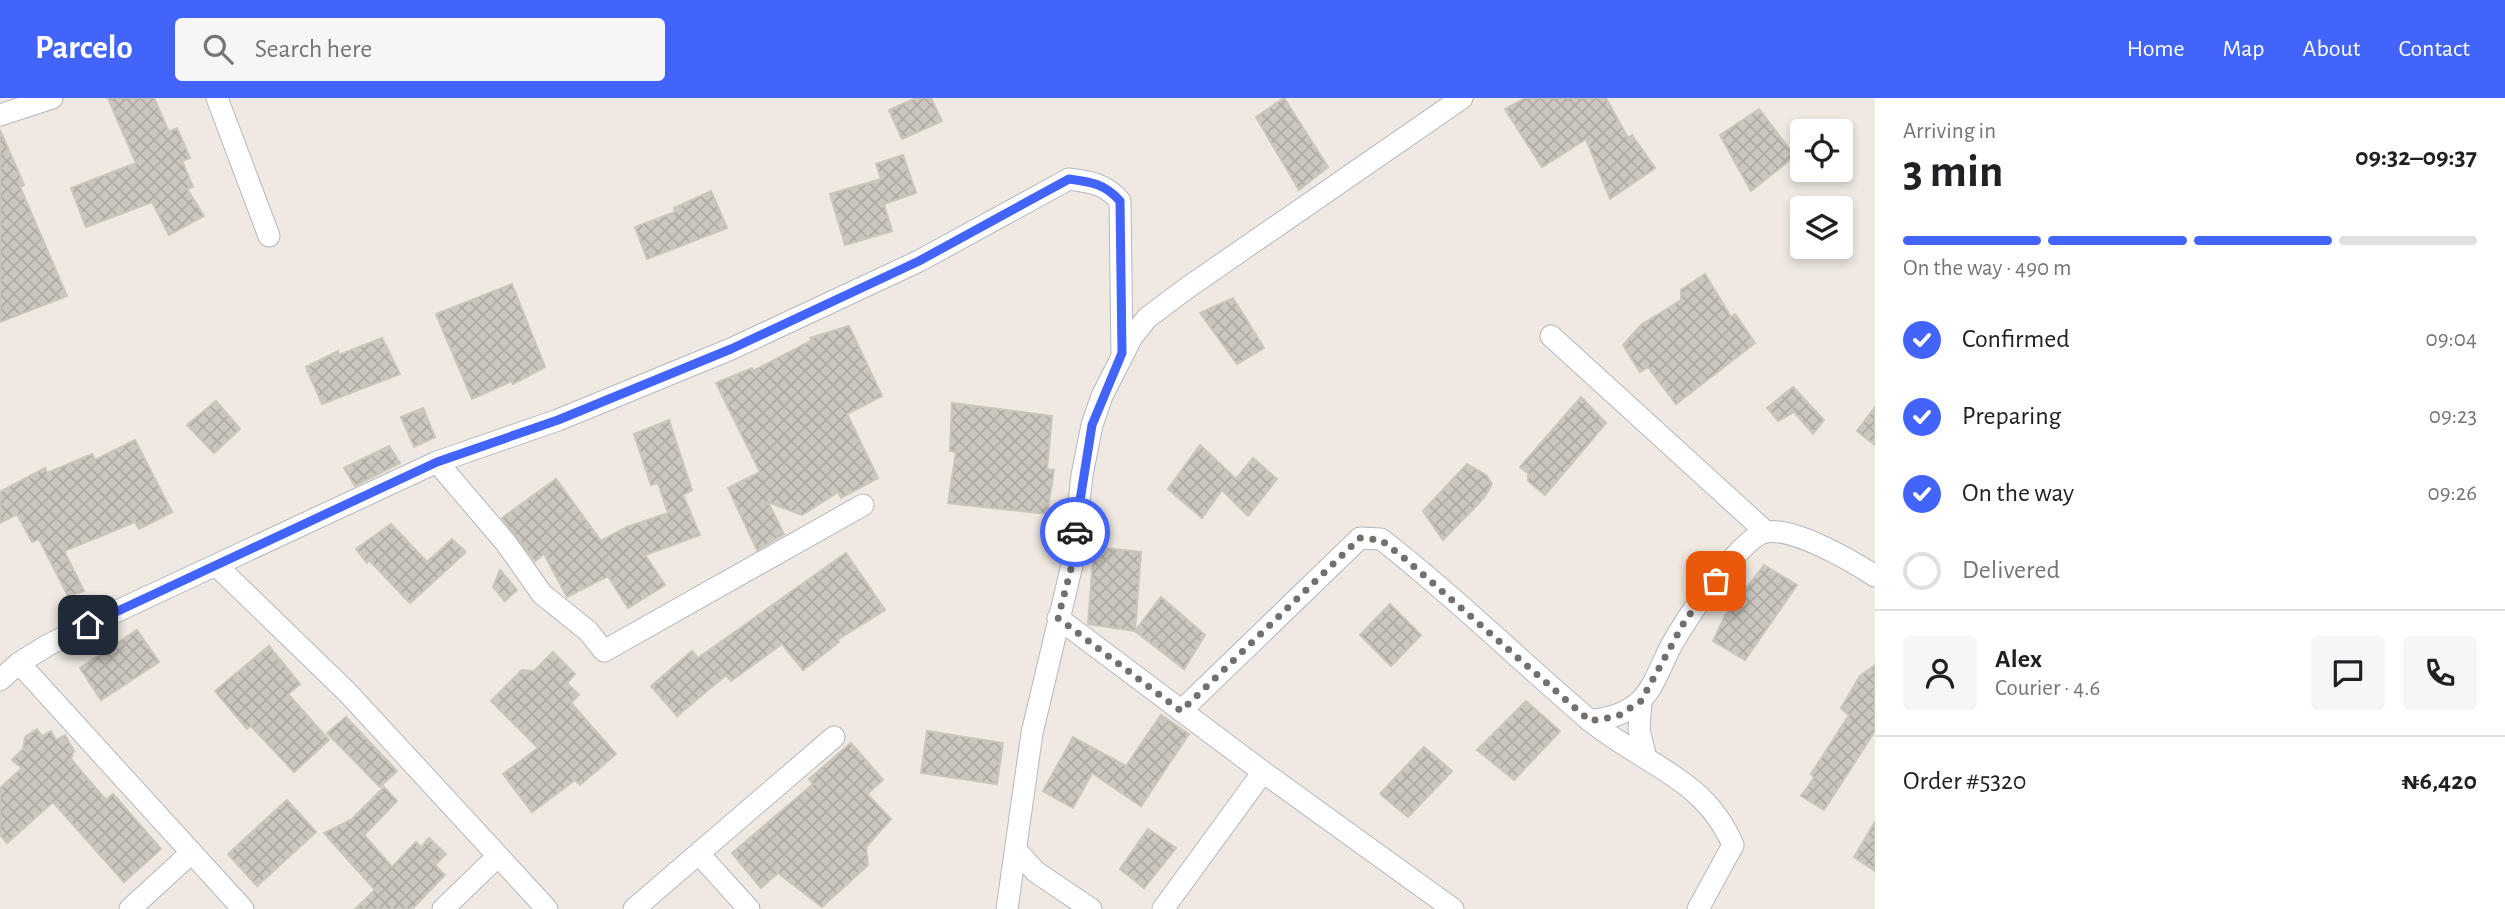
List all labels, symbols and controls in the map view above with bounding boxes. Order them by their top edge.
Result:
search box [175,18,665,81]
icon: search [199,30,237,68]
text: Parcelo [35,32,133,65]
text: Search here [255,36,372,62]
text: Home [2127,37,2185,61]
text: Map [2223,37,2265,61]
text: About [2303,37,2360,61]
text: Contact [2398,37,2470,61]
map controls [1790,119,1853,259]
button: locate [1790,119,1853,182]
text: Arriving in [1903,120,1996,143]
text: 09:32–09:37 [2355,144,2477,170]
text: 3 min [1903,149,2003,195]
button: layers [1790,196,1853,259]
text: On the way · 490 m [1903,257,2071,280]
icon: check [1903,321,1941,359]
text: Confirmed [1962,326,2070,352]
text: 09:04 [2426,328,2477,351]
icon: check [1903,398,1941,436]
text: Preparing [1962,403,2061,429]
text: 09:23 [2429,405,2477,428]
icon: check [1903,475,1941,513]
text: On the way [1962,480,2074,506]
text: 09:26 [2428,482,2477,505]
courier [1040,497,1110,567]
icon: car [1056,513,1094,551]
pin [1686,551,1746,611]
text: Delivered [1962,557,2060,583]
icon: bag [1697,562,1735,600]
pin [58,595,118,655]
icon: home [69,606,107,644]
button: person [1903,636,1977,710]
button: chat [2311,636,2385,710]
button: phone [2403,636,2477,710]
text: Alex [1995,646,2042,672]
text: Courier · 4.6 [1995,677,2100,700]
text: Order #5320 [1903,768,2027,794]
text: ₦6,420 [2401,768,2477,794]

